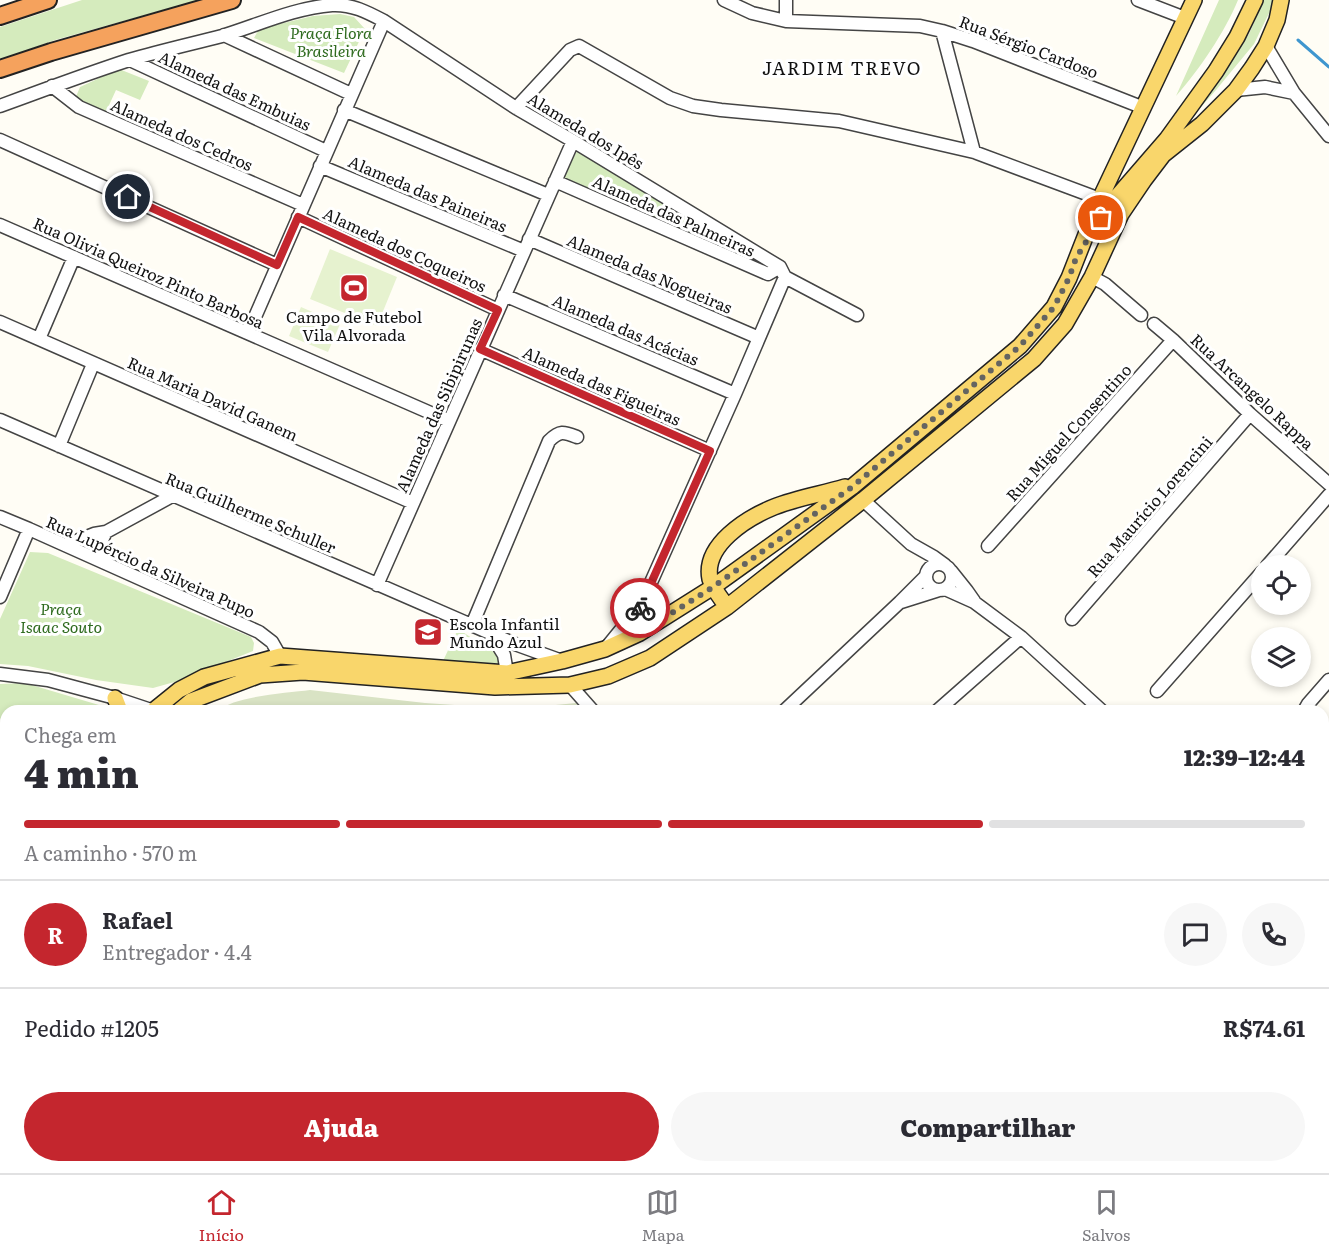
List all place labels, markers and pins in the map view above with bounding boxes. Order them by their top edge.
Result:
pin [102,171,153,222]
pin [1075,192,1126,243]
sports icon: Campo de Futebol Vila Alvorada [338,272,370,304]
place label: Campo de Futebol Vila Alvorada [286,304,422,346]
place label: Escola Infantil Mundo Azul [449,611,560,653]
school or university icon: Escola Infantil Mundo Azul [412,616,444,648]

